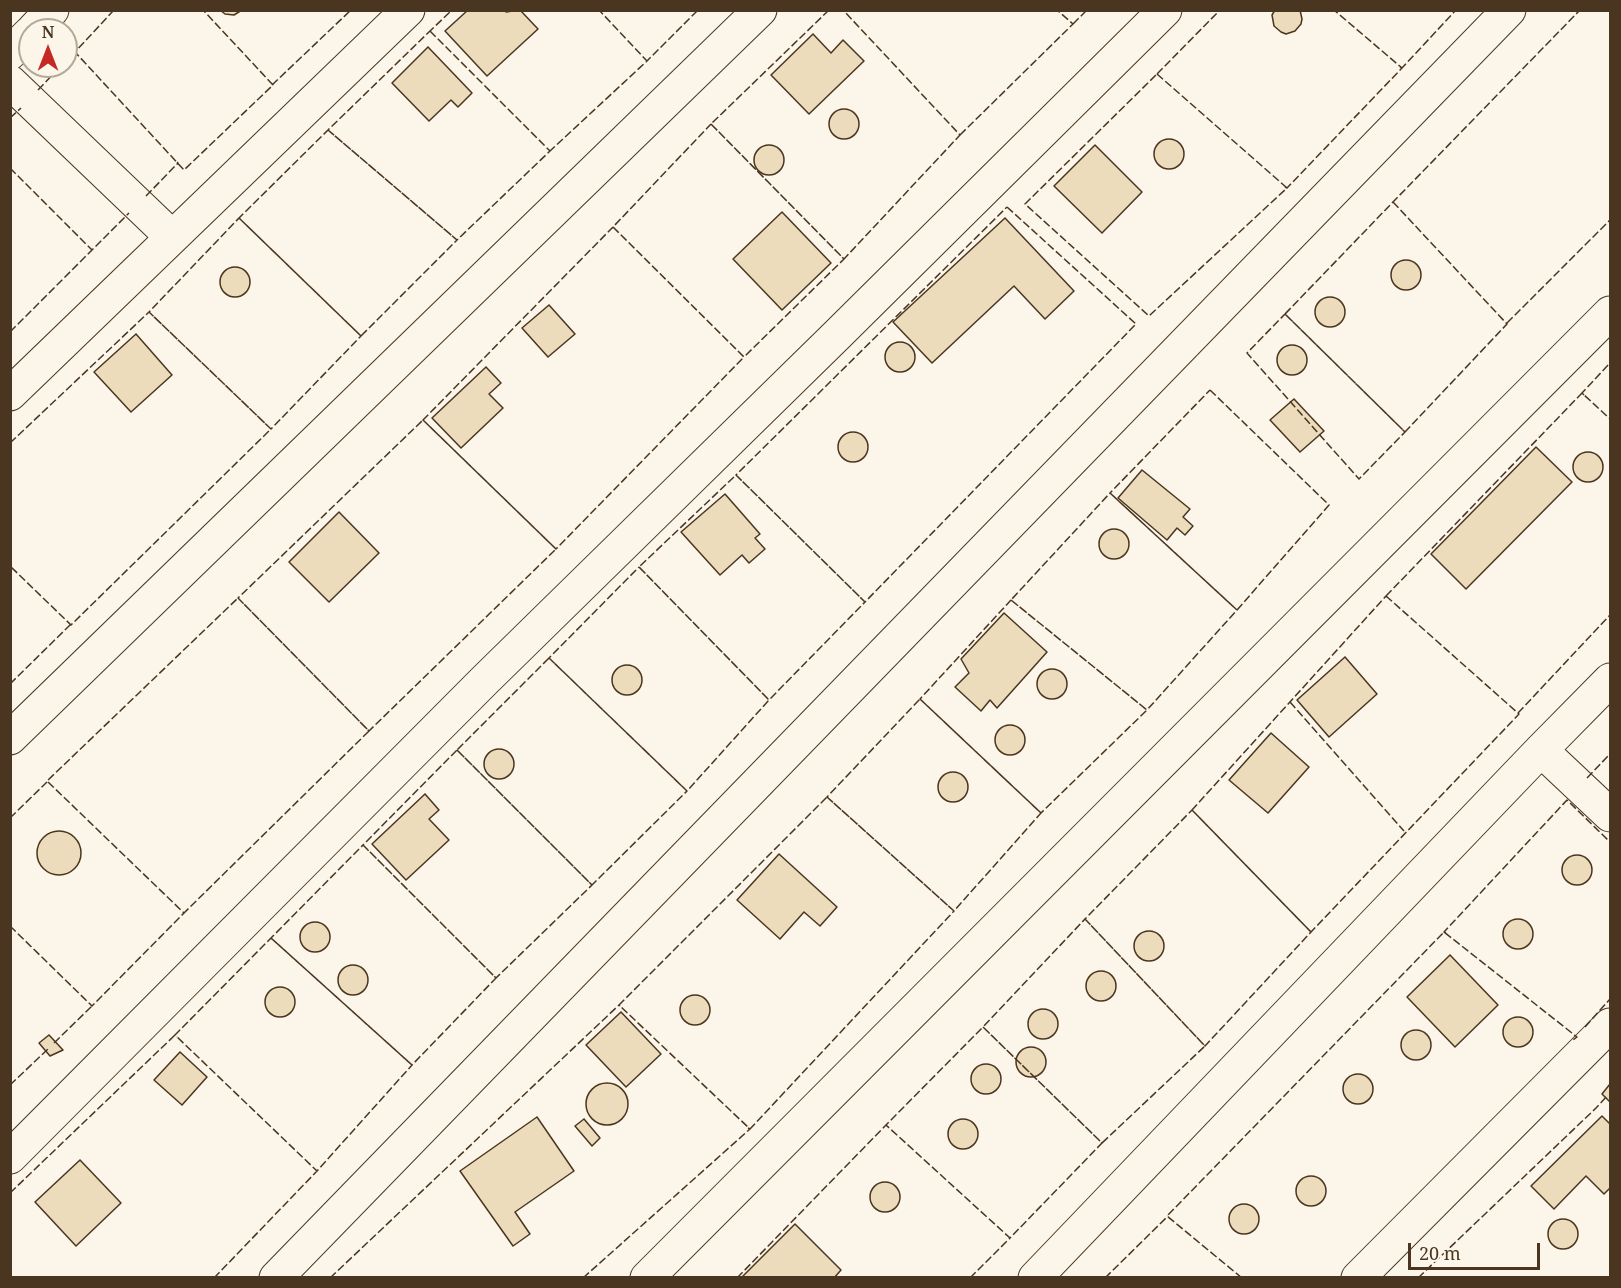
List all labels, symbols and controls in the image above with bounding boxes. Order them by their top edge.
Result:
north arrow [18,18,78,78]
text: N [42,21,54,43]
scale bar [1411,1231,1543,1269]
text: 20 m [1419,1241,1461,1265]

